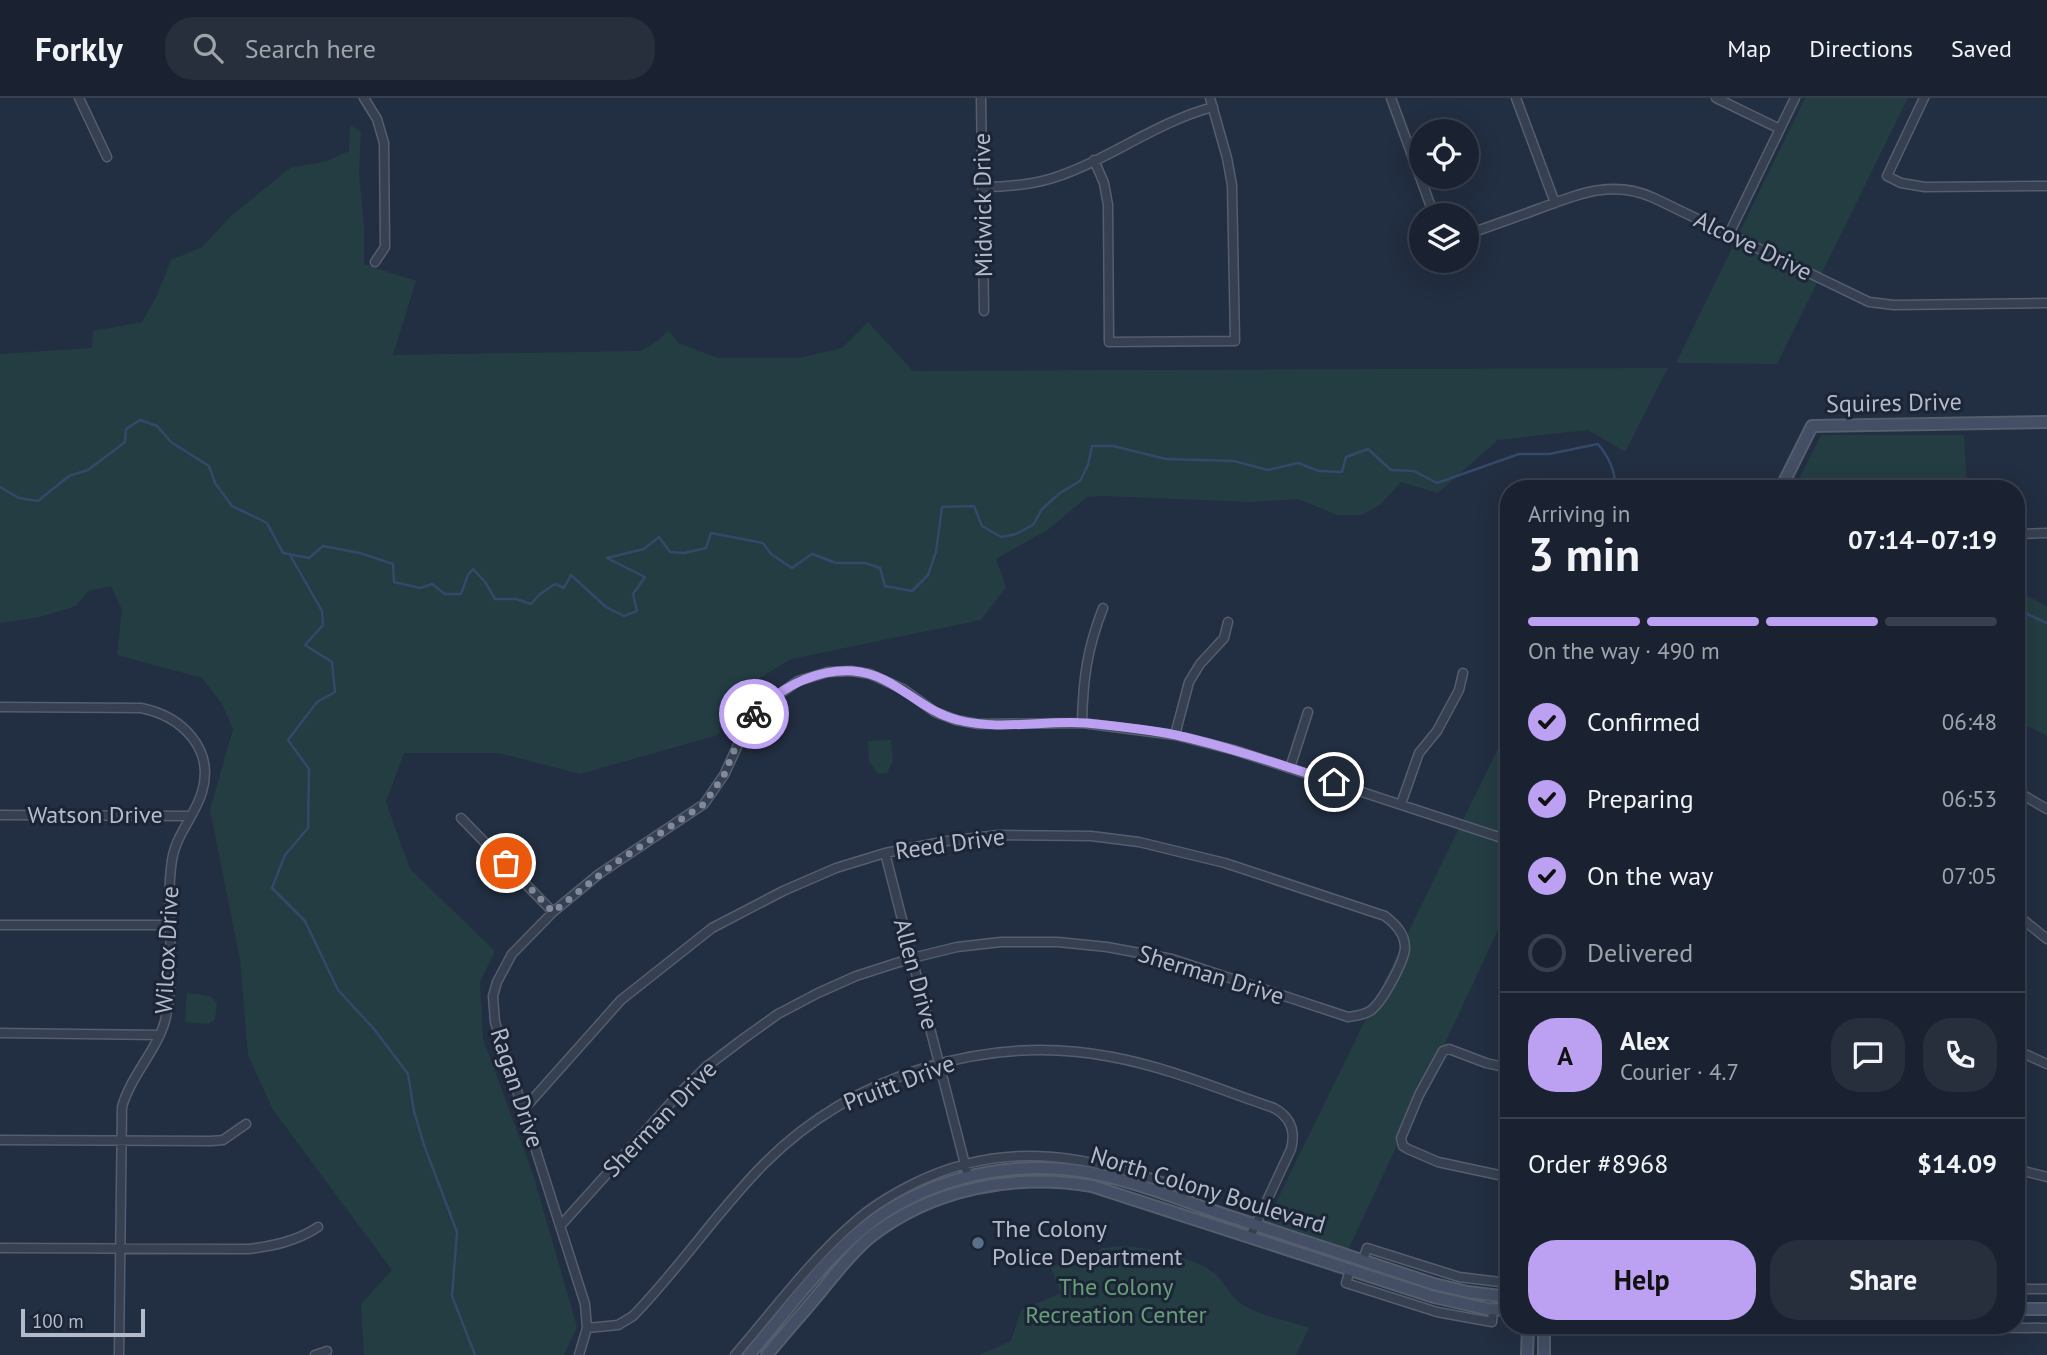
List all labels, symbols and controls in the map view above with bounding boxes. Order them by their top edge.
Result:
search box [165,17,655,80]
text: Forkly [35,27,123,70]
icon: search [189,29,227,67]
text: Search here [245,32,376,65]
text: Map [1727,33,1771,64]
text: Directions [1809,33,1913,64]
text: Saved [1951,33,2012,64]
map controls [1409,119,1479,273]
button: locate [1409,119,1479,189]
street label: Midwick Drive [966,133,999,277]
button: layers [1409,203,1479,273]
street label: Alcove Drive [1689,204,1817,287]
street label: Squires Drive [1826,386,1962,419]
text: Arriving in [1528,499,1630,528]
text: 07:14–07:19 [1848,523,1997,556]
text: 3 min [1528,524,1640,584]
text: On the way · 490 m [1528,636,1720,665]
courier [719,679,789,749]
icon: bike [735,695,773,733]
icon: check [1528,703,1566,741]
text: Confirmed [1587,705,1700,738]
text: 06:48 [1942,707,1997,736]
pin [1304,752,1364,812]
icon: home [1315,763,1353,801]
icon: check [1528,780,1566,818]
text: Preparing [1587,782,1694,815]
text: 06:53 [1942,784,1997,813]
street label: Watson Drive [27,799,163,830]
street label: Reed Drive [893,820,1007,867]
pin [476,833,536,893]
icon: bag [487,844,525,882]
icon: check [1528,857,1566,895]
text: On the way [1587,859,1713,892]
text: 07:05 [1942,861,1997,890]
street label: Wilcox Drive [148,885,185,1015]
street label: Allen Drive [887,915,946,1033]
text: Delivered [1587,936,1693,969]
street label: Sherman Drive [1134,938,1288,1011]
button: chat [1831,1018,1905,1092]
button: phone [1923,1018,1997,1092]
street label: Ragan Drive [484,1024,551,1152]
text: Alex [1620,1024,1670,1057]
text: A [1557,1039,1573,1072]
street label: Pruitt Drive [839,1047,959,1118]
street label: Sherman Drive [596,1054,723,1184]
text: Courier · 4.7 [1620,1057,1739,1086]
street label: North Colony Boulevard [1087,1139,1329,1240]
text: Order #8968 [1528,1147,1668,1180]
text: $14.09 [1917,1147,1997,1180]
place label: The Colony Police Department [992,1213,1182,1272]
marker: The Colony Police Department [970,1235,986,1251]
button: Help [1528,1240,1756,1320]
button: Share [1770,1240,1997,1320]
park label: The Colony Recreation Center [1025,1271,1207,1330]
scale bar [21,1306,145,1338]
text: 100 m [32,1309,84,1333]

